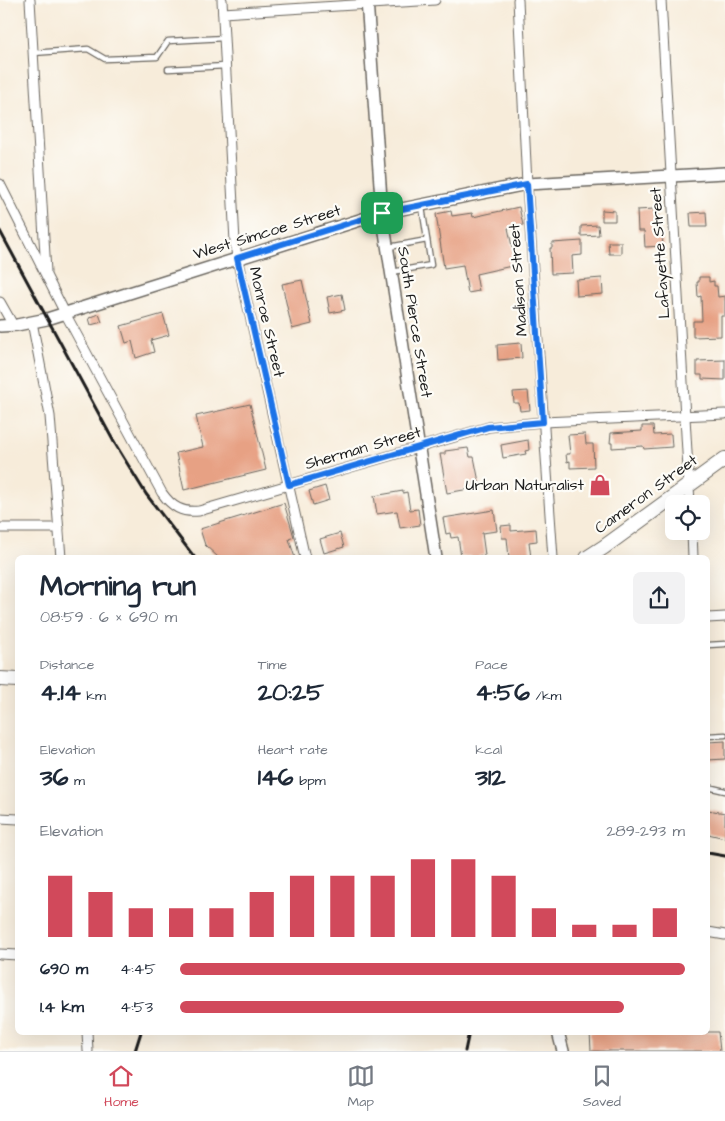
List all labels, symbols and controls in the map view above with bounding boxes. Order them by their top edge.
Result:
street label: Lafayette Street [644,186,677,319]
pin [361,192,403,234]
street label: West Simcoe Street [190,199,344,265]
icon: arrive [368,199,396,227]
street label: Madison Street [503,222,533,337]
street label: South Pierce Street [392,245,438,400]
street label: Monroe Street [244,265,290,380]
street label: Sherman Street [302,421,424,475]
street label: Cameron Street [590,449,702,539]
shop icon: Urban Naturalist [587,472,613,498]
place label: Urban Naturalist [465,474,585,496]
map controls [665,495,710,540]
button: locate [665,495,710,540]
text: Morning run [40,567,196,606]
button: share [633,572,685,624]
text: 08:59 · 6 × 690 m [40,606,177,628]
text: Distance [40,655,94,675]
text: Time [258,655,287,675]
text: Pace [475,655,508,675]
text: 4.14 [40,675,81,710]
text: 20:25 [258,675,324,710]
text: 4:56 [475,675,530,710]
text: km [81,686,106,706]
text: /km [530,686,561,706]
text: Elevation [40,740,95,760]
text: Heart rate [258,740,328,760]
text: kcal [475,740,502,760]
text: 36 [40,760,68,795]
text: 146 [258,760,294,795]
text: 312 [475,760,506,795]
text: m [68,771,85,791]
text: bpm [294,771,326,791]
text: Elevation [40,820,103,842]
text: 289–293 m [606,820,685,842]
text: 690 m [40,958,88,980]
text: 4:45 [120,958,156,980]
text: 1.4 km [40,996,84,1018]
text: 4:53 [120,996,153,1018]
tab: Home [104,1062,139,1112]
tab: Map [347,1062,375,1112]
tab: Saved [583,1062,621,1112]

